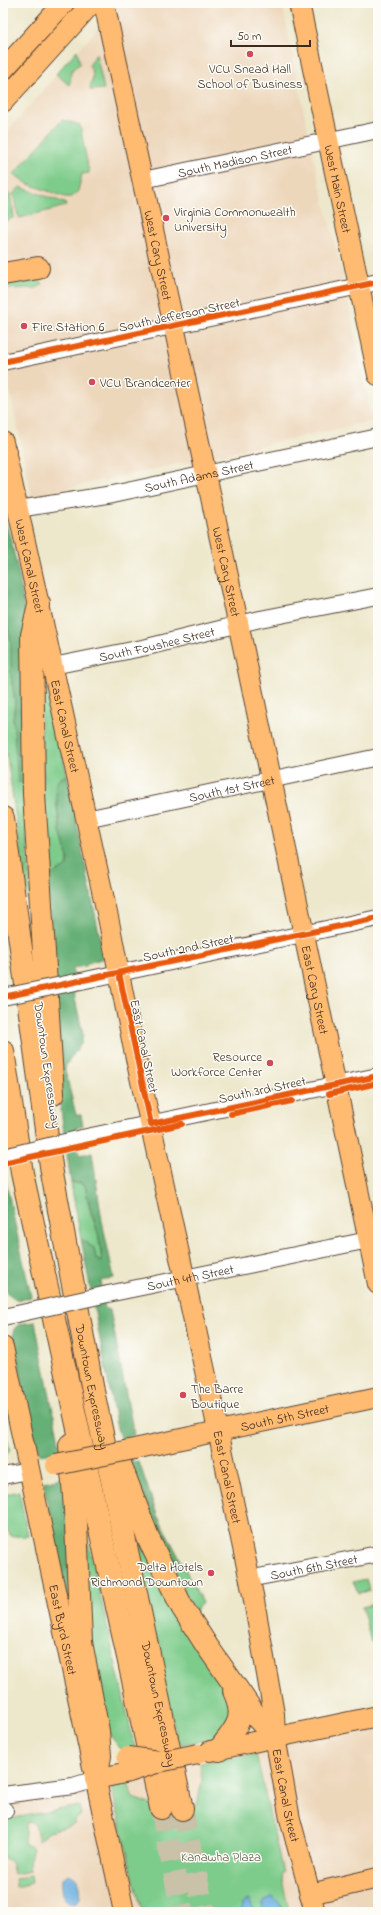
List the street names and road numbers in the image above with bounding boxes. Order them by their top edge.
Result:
street label: South Madison Street [176,140,295,183]
street label: West Main Street [318,143,356,236]
street label: West Cary Street [138,209,176,303]
street label: South Jefferson Street [117,293,242,338]
street label: South Adams Street [143,456,256,498]
street label: West Canal Street [9,517,49,616]
street label: West Cary Street [207,525,245,620]
street label: South Foushee Street [97,622,217,667]
street label: East Canal Street [45,678,84,776]
street label: South 1st Street [187,771,277,808]
street label: South 2nd Street [141,929,236,967]
street label: East Cary Street [296,944,333,1037]
street label: East Canal Street [124,998,163,1095]
street label: Downtown Expressway [27,1000,65,1130]
street label: South 3rd Street [217,1072,308,1109]
street label: South 4th Street [145,1260,236,1297]
street label: Downtown Expressway [69,1322,113,1452]
street label: South 5th Street [239,1400,332,1437]
street label: East Canal Street [207,1429,246,1526]
street label: South 6th Street [269,1550,360,1586]
street label: East Byrd Street [43,1583,81,1678]
street label: Downtown Expressway [135,1639,181,1769]
street label: East Canal Street [266,1747,304,1845]

